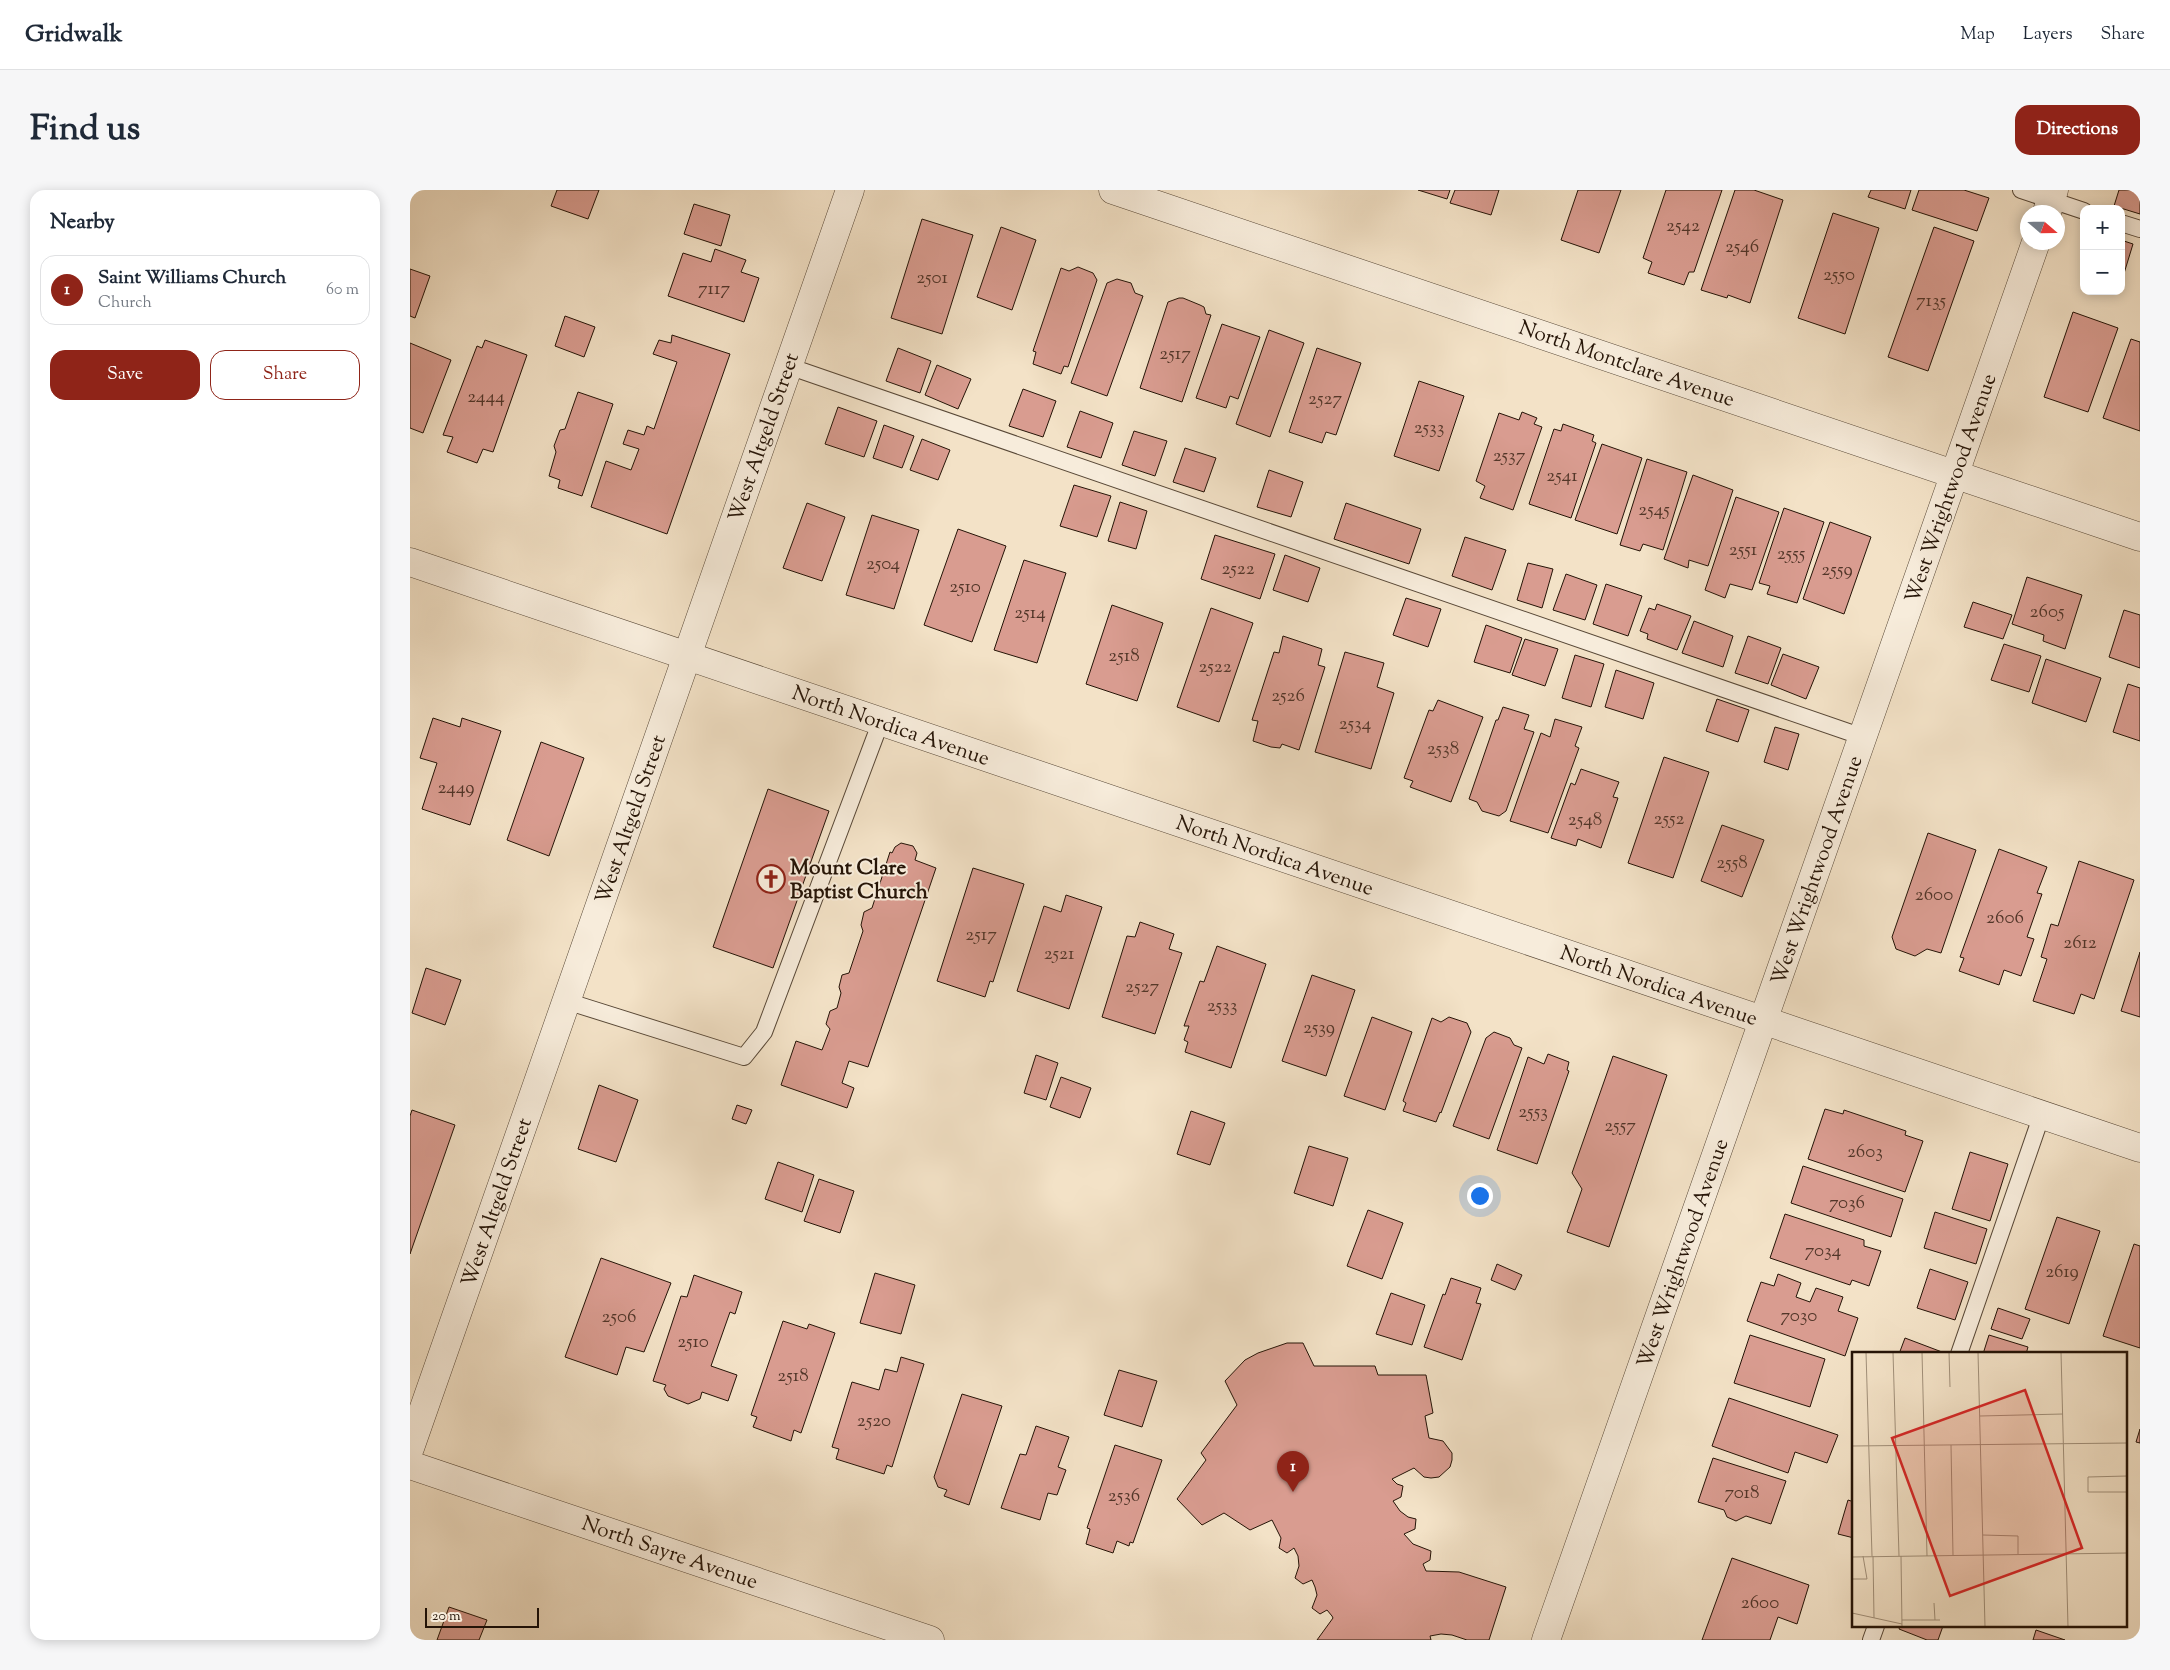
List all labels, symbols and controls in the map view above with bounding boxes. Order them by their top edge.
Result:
text: Gridwalk [25,18,123,52]
text: Map [1960,22,1995,48]
text: Layers [2023,22,2073,48]
text: Share [2101,22,2145,48]
text: Find us [30,105,140,156]
button: Directions [2015,105,2140,155]
north arrow [2020,205,2065,250]
map controls [2080,205,2125,295]
button: + [2080,205,2125,250]
text: Nearby [50,208,115,238]
house number: 2542 [1666,213,1700,240]
house number: 2546 [1725,234,1759,261]
button: − [2080,250,2125,295]
house number: 2550 [1823,262,1855,289]
text: Saint Williams Church [98,265,286,292]
house number: 2501 [916,265,948,292]
house number: 7117 [698,276,730,303]
text: 1 [64,279,70,302]
text: 60 m [326,279,359,302]
house number: 7135 [1916,288,1947,315]
text: Church [98,292,152,315]
street label: North Montclare Avenue [1514,314,1738,416]
house number: 2517 [1159,341,1191,368]
street label: West Altgeld Street [722,349,808,526]
button: Save [50,350,200,400]
button: Share [210,350,360,400]
street label: West Wrightwood Avenue [1898,370,2005,607]
house number: 2444 [467,384,505,411]
house number: 2527 [1308,386,1342,413]
house number: 2533 [1414,415,1444,442]
house number: 2537 [1493,443,1526,470]
house number: 2541 [1546,463,1578,490]
house number: 2545 [1638,497,1670,524]
house number: 2551 [1729,537,1758,564]
house number: 2555 [1777,541,1806,568]
house number: 2504 [866,551,900,578]
house number: 2522 [1221,556,1255,583]
house number: 2559 [1821,557,1853,584]
house number: 2510 [949,574,981,601]
house number: 2605 [2030,599,2065,626]
house number: 2514 [1014,600,1046,627]
house number: 2518 [1108,643,1140,670]
house number: 2522 [1198,654,1232,681]
street label: North Nordica Avenue [788,679,993,775]
house number: 2526 [1271,683,1305,710]
house number: 2534 [1339,711,1372,738]
street label: West Altgeld Street [589,731,675,908]
house number: 2538 [1427,736,1459,763]
street label: West Wrightwood Avenue [1764,752,1871,989]
house number: 2449 [437,775,475,802]
house number: 2552 [1654,806,1685,833]
house number: 2548 [1568,807,1602,834]
street label: North Nordica Avenue [1172,809,1377,905]
house number: 2558 [1716,850,1748,877]
place label: Mount Clare Baptist Church [790,854,929,908]
church icon: Mount Clare Baptist Church [756,864,786,894]
house number: 2600 [1915,882,1953,909]
house number: 2606 [1986,905,2024,932]
house number: 2517 [965,922,997,949]
house number: 2612 [2063,930,2097,957]
street label: North Nordica Avenue [1556,939,1761,1035]
house number: 2521 [1044,941,1075,968]
house number: 2527 [1125,974,1159,1001]
house number: 2533 [1207,993,1237,1020]
house number: 2539 [1303,1015,1335,1042]
house number: 2553 [1518,1099,1548,1126]
house number: 2557 [1604,1113,1636,1140]
street label: West Altgeld Street [455,1114,541,1291]
street label: West Wrightwood Avenue [1630,1135,1737,1372]
house number: 2603 [1847,1139,1883,1166]
your location [1467,1183,1493,1209]
house number: 7036 [1829,1190,1865,1217]
house number: 7034 [1805,1238,1842,1265]
house number: 2619 [2045,1259,2079,1286]
house number: 7030 [1781,1303,1817,1330]
house number: 2506 [602,1304,636,1331]
house number: 2510 [677,1329,709,1356]
inset map [1852,1352,2128,1628]
house number: 2518 [777,1363,809,1390]
house number: 2520 [857,1408,891,1435]
pin: 1 [1277,1451,1309,1492]
house number: 7018 [1725,1480,1759,1507]
house number: 2536 [1108,1483,1140,1510]
street label: North Sayre Avenue [577,1510,761,1598]
house number: 2600 [1741,1590,1779,1617]
scale bar [425,1605,539,1628]
text: 20 m [432,1607,461,1627]

